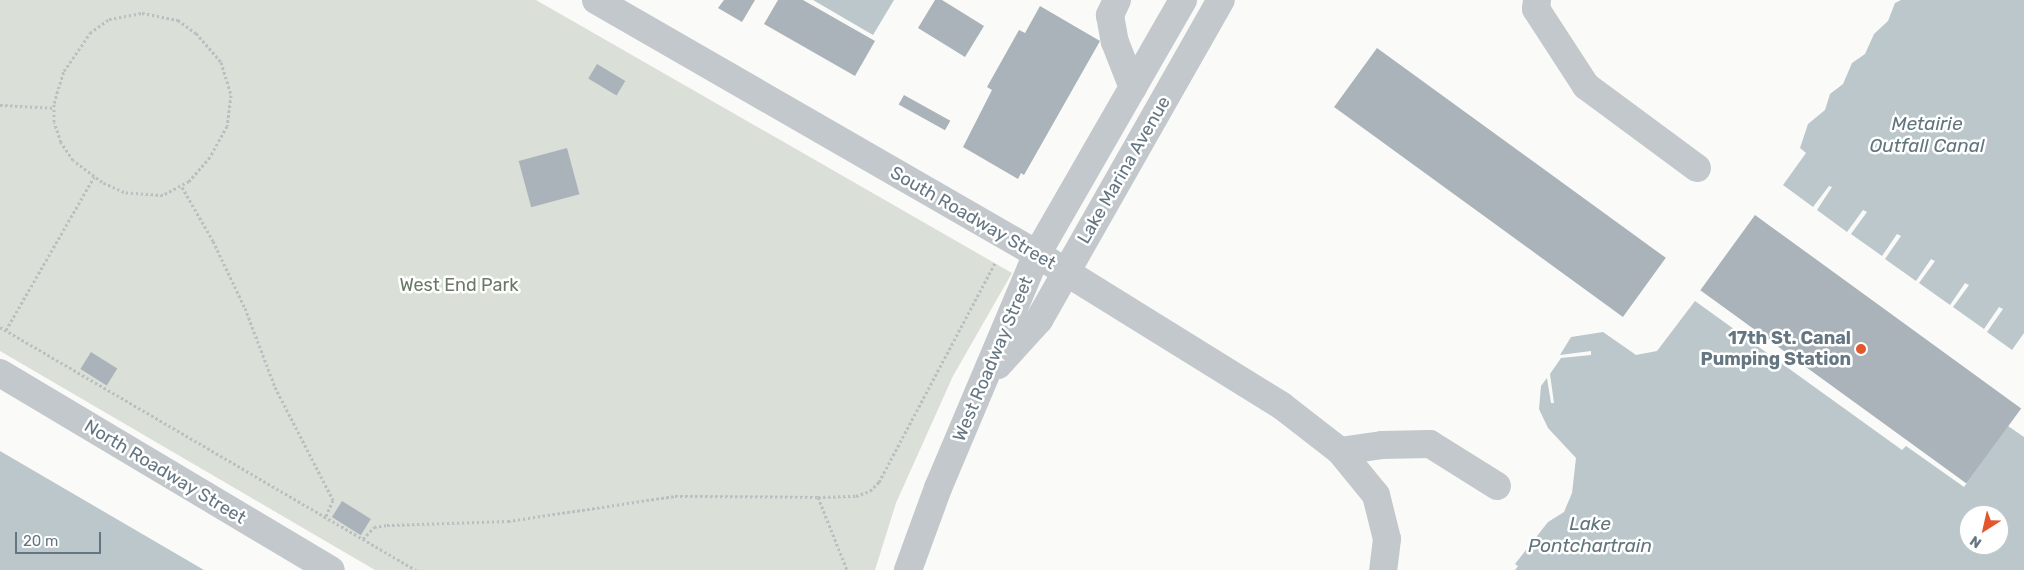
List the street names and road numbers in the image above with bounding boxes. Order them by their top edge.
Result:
street label: Lake Marina Avenue [1073,92,1175,248]
street label: South Roadway Street [886,162,1060,274]
street label: West Roadway Street [948,273,1038,445]
street label: North Roadway Street [80,415,250,529]

